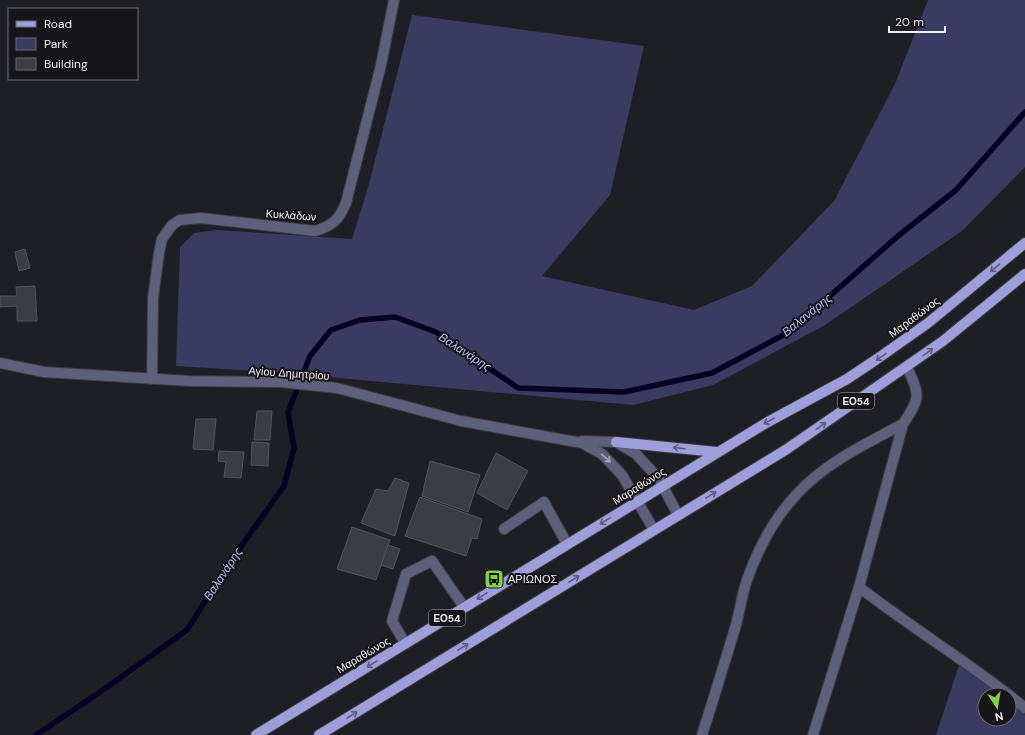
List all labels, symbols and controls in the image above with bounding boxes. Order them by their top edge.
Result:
legend [8,8,138,80]
scale bar [889,8,945,34]
text: 20 m [895,14,924,30]
text: Road [44,16,72,32]
text: Park [44,36,68,52]
text: Building [44,56,88,72]
street label: Κυκλάδων [265,206,317,224]
one-way arrow [990,264,1001,273]
water label: Βαλανάρης [779,290,835,340]
street label: Μαραθώνος [886,293,942,341]
water label: Βαλανάρης [436,329,494,375]
one-way arrow [922,348,933,356]
one-way arrow [876,353,887,361]
street label: Αγίου Δημητρίου [248,363,330,383]
road number: ΕΟ54 [838,393,874,409]
one-way arrow [763,418,775,426]
one-way arrow [815,422,826,430]
one-way arrow [672,444,685,452]
one-way arrow [600,453,610,462]
street label: Μαραθώνος [610,464,668,508]
one-way arrow [705,491,716,499]
one-way arrow [599,517,611,525]
water label: Βαλανάρης [200,545,246,603]
bus stop icon: ΑΡΙΩΝΟΣ [483,568,505,590]
place label: ΑΡΙΩΝΟΣ [508,572,557,586]
one-way arrow [568,574,580,582]
one-way arrow [477,592,488,600]
road number: ΕΟ54 [429,610,465,626]
street label: Μαραθώνος [334,634,392,676]
one-way arrow [457,642,469,650]
one-way arrow [367,660,378,668]
north arrow [977,687,1017,727]
text: N [994,709,1004,724]
one-way arrow [346,710,358,718]

